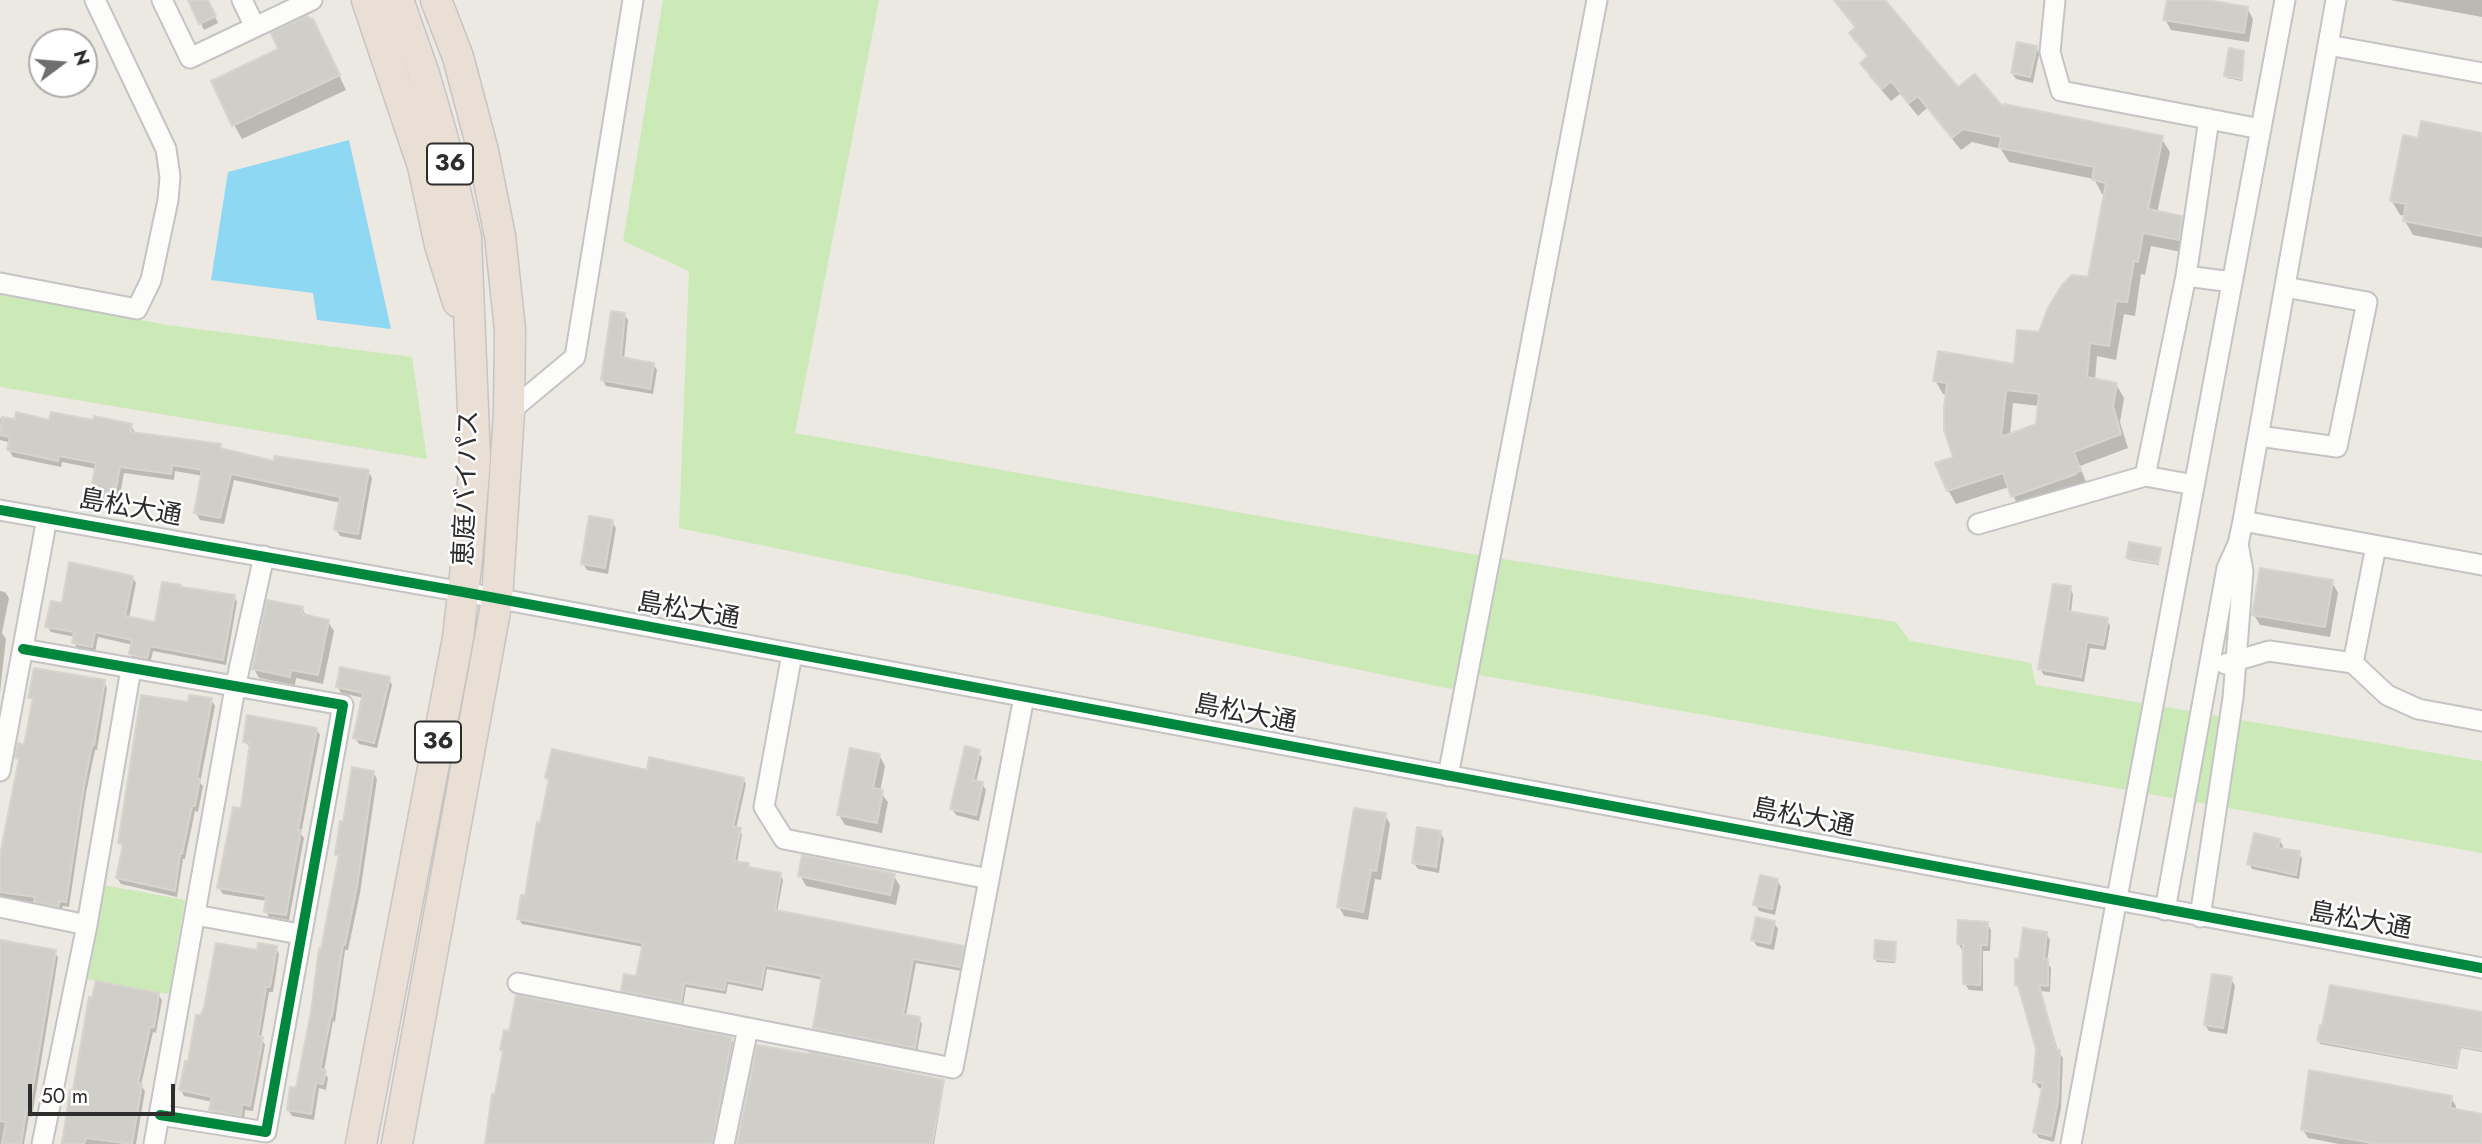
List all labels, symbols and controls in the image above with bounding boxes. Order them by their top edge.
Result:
north arrow [28,28,98,98]
text: N [67,47,97,69]
road number: 36 [427,144,473,184]
street label: 恵庭バイパス [450,410,486,566]
street label: 島松大通 [76,485,184,533]
street label: 島松大通 [634,588,742,636]
street label: 島松大通 [1191,690,1299,740]
road number: 36 [415,722,461,762]
street label: 島松大通 [1749,794,1857,844]
street label: 島松大通 [2306,898,2414,946]
scale bar [32,1070,178,1114]
text: 50 m [41,1081,88,1111]

